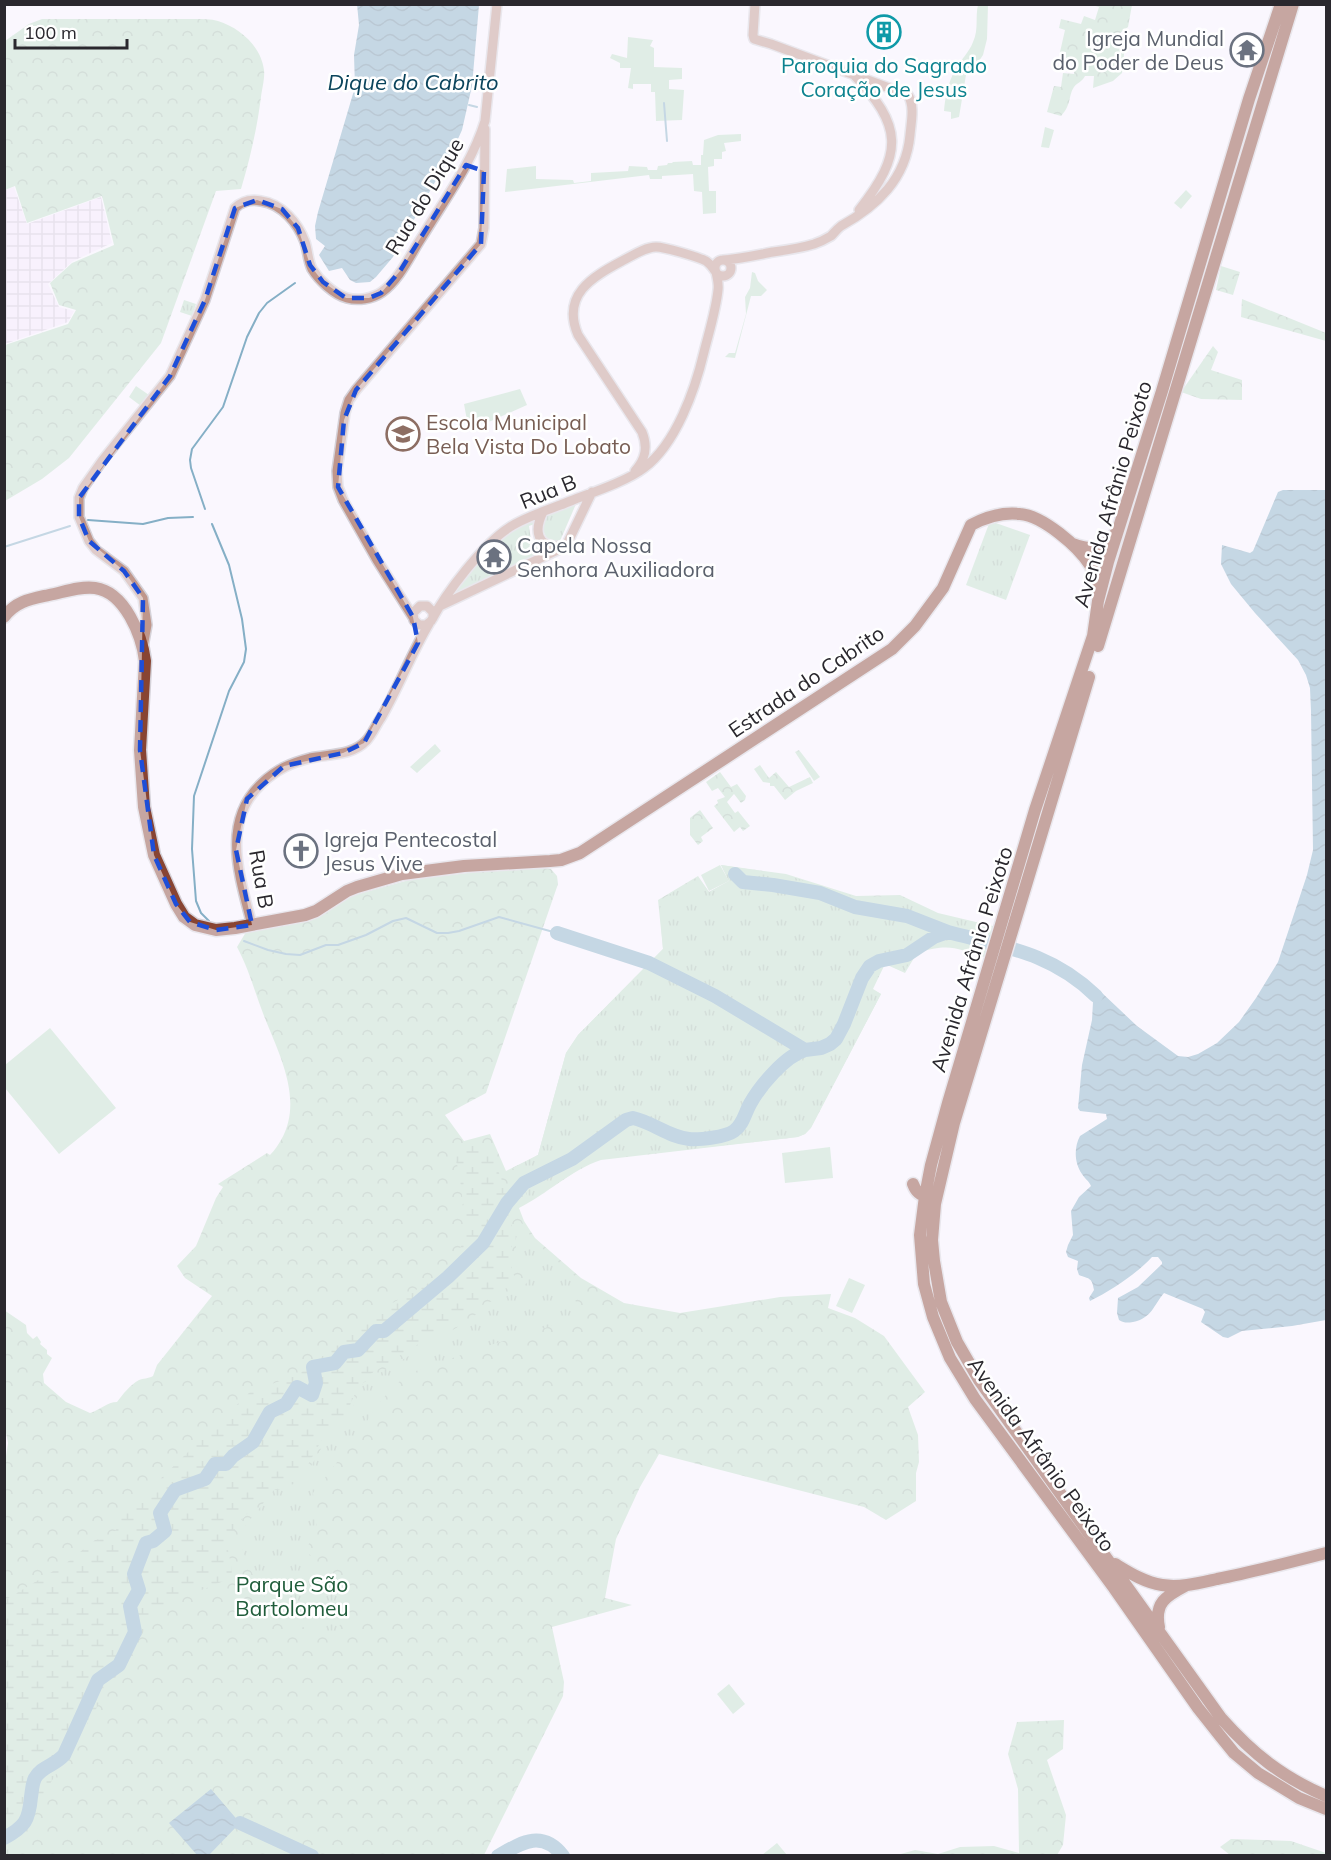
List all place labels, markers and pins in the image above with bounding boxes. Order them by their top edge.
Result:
building icon: Paroquia do Sagrado Coração de Jesus [866,14,902,50]
place label: Igreja Mundial do Poder de Deus [1052,25,1224,75]
temple icon: Igreja Mundial do Poder de Deus [1229,32,1265,68]
place label: Paroquia do Sagrado Coração de Jesus [781,52,987,102]
place label: Escola Municipal Bela Vista Do Lobato [426,409,631,459]
school or university icon: Escola Municipal Bela Vista Do Lobato [385,416,421,452]
place label: Capela Nossa Senhora Auxiliadora [517,532,715,582]
temple icon: Capela Nossa Senhora Auxiliadora [476,539,512,575]
place label: Igreja Pentecostal Jesus Vive [324,826,497,876]
church icon: Igreja Pentecostal Jesus Vive [283,833,319,869]

